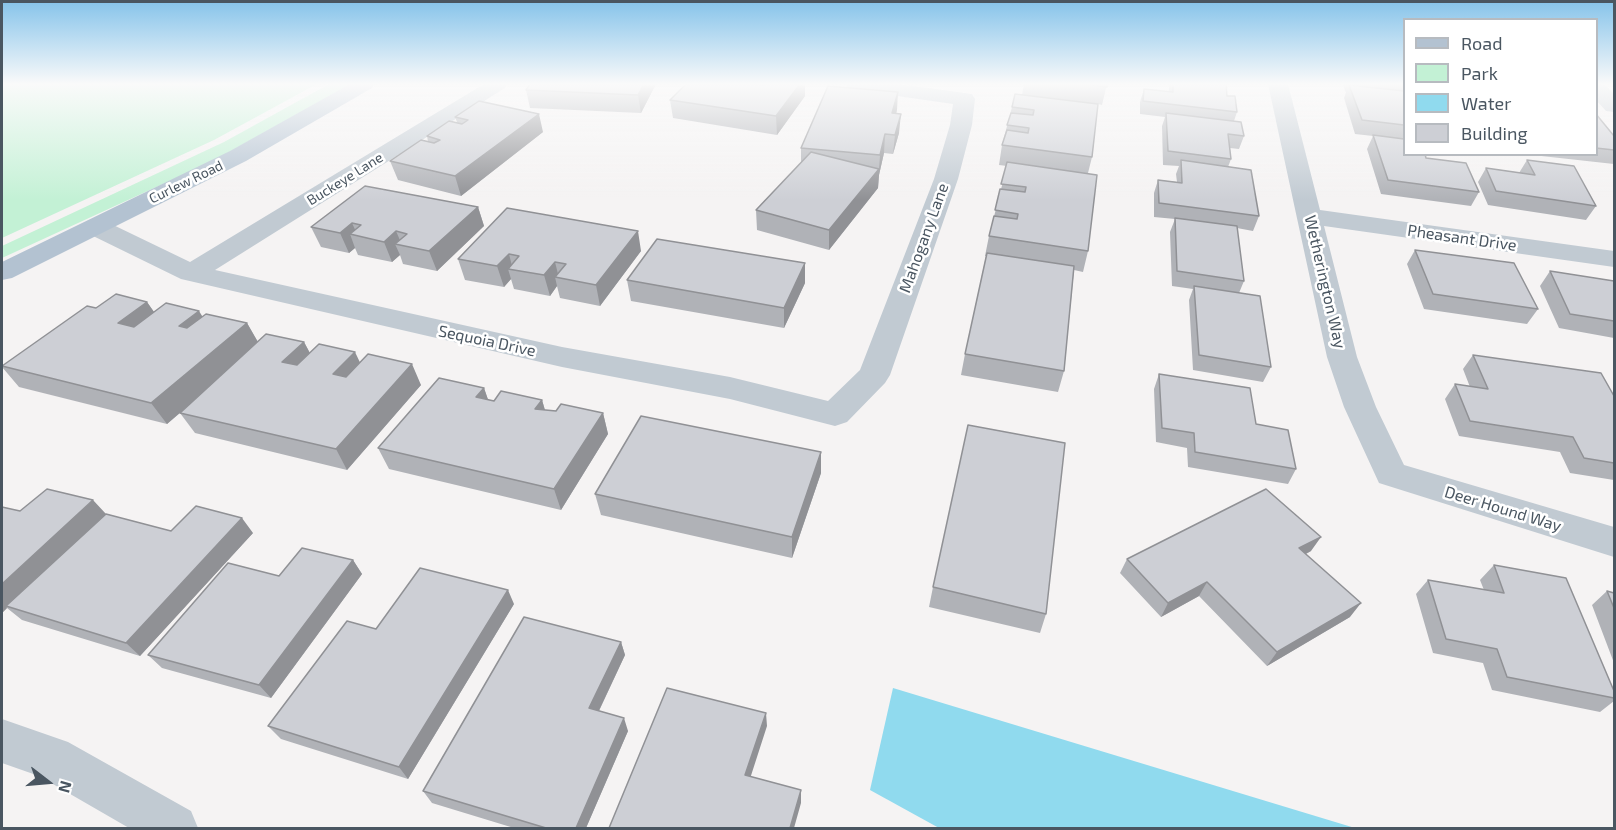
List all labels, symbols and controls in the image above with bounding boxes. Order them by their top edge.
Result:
legend [1403,18,1598,156]
text: Road [1461,32,1502,54]
text: Park [1461,62,1498,84]
text: Water [1461,92,1511,114]
text: Building [1461,122,1528,144]
street label: Buckeye Lane [304,149,386,209]
street label: Curlew Road [146,157,226,207]
street label: Mahogany Lane [895,181,953,295]
street label: Wetherington Way [1300,213,1350,351]
street label: Pheasant Drive [1406,221,1518,255]
street label: Sequoia Drive [436,321,538,361]
street label: Deer Hound Way [1442,482,1564,536]
north arrow [18,752,78,812]
text: N [55,779,77,795]

